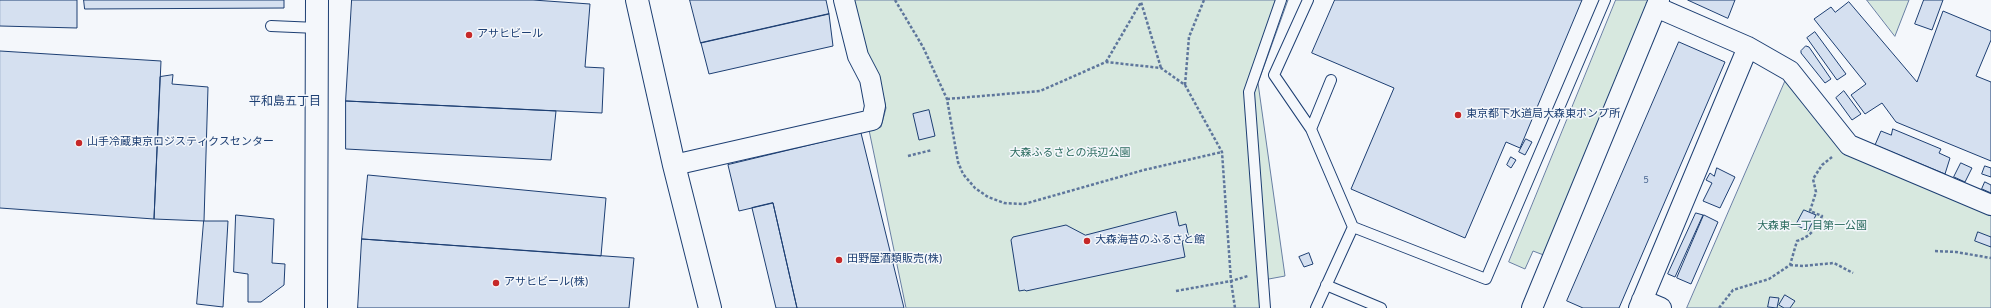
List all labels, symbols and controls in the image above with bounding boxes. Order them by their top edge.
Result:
place label: アサヒビール [477,28,543,42]
marker: アサヒビール [464,30,474,40]
district label: 平和島五丁目 [249,96,321,110]
place label: 東京都下水道局大森東ポンプ所 [1466,108,1620,122]
marker: 東京都下水道局大森東ポンプ所 [1453,110,1463,120]
place label: 山手冷蔵東京ロジスティクスセンター [87,136,274,150]
marker: 山手冷蔵東京ロジスティクスセンター [74,138,84,148]
park label: 大森ふるさとの浜辺公園 [1010,147,1130,161]
house number: 5 [1643,176,1649,186]
park label: 大森東一丁目第一公園 [1757,220,1867,234]
place label: 大森海苔のふるさと館 [1095,234,1205,248]
marker: 大森海苔のふるさと館 [1082,236,1092,246]
place label: 田野屋酒類販売(株) [847,253,943,267]
marker: 田野屋酒類販売(株) [834,255,844,265]
place label: アサヒビール(株) [504,276,589,290]
marker: アサヒビール(株) [491,278,501,288]

